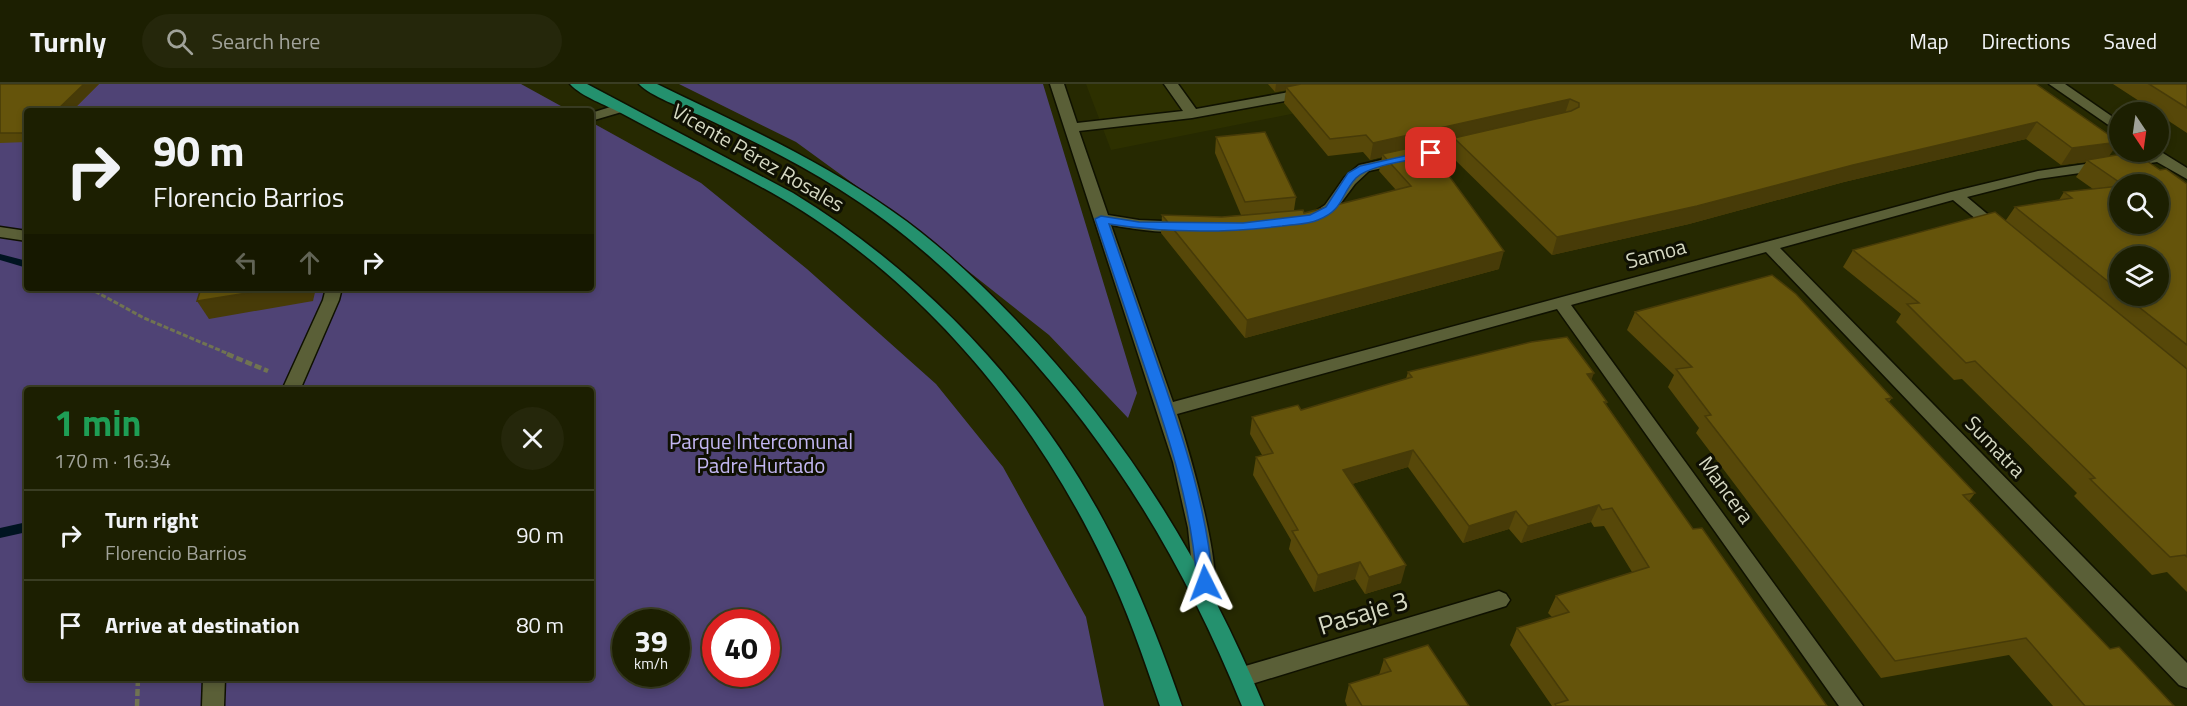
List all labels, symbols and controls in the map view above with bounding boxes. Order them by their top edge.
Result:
search box [142,14,562,68]
text: Turnly [30,20,106,63]
text: Search here [211,24,320,58]
icon: search [163,25,196,58]
text: Map [1909,25,1949,57]
text: Directions [1982,25,2071,57]
text: Saved [2104,25,2157,57]
street label: Vicente Pérez Rosales [666,95,851,220]
north arrow [2109,102,2169,162]
map controls [2109,102,2169,306]
text: 90 m [153,118,245,182]
pin [1405,127,1456,178]
icon: right [54,132,132,210]
icon: arrive [1414,136,1447,169]
button: search [2109,174,2169,234]
text: Florencio Barrios [153,176,344,217]
street label: Samoa [1622,230,1690,276]
icon: left [230,246,263,279]
icon: ahead [293,246,326,279]
icon: right [356,246,389,279]
button: layers [2109,246,2169,306]
text: 1 min [54,395,141,450]
button: close [501,407,564,470]
street label: Sumatra [1958,408,2034,485]
park label: Parque Intercomunal Padre Hurtado [669,425,853,481]
text: 170 m · 16:34 [54,445,171,476]
street label: Mancera [1691,449,1763,530]
text: Turn right [105,503,199,537]
text: 90 m [516,518,564,552]
icon: right [54,519,87,552]
text: Florencio Barrios [105,537,247,568]
position arrow [1173,551,1237,615]
street label: Pasaje 3 [1313,580,1413,645]
text: Arrive at destination [105,608,300,642]
text: 80 m [516,608,564,642]
icon: arrive [54,609,87,642]
speed limit sign: 40 [702,609,780,687]
text: 39 [634,618,668,664]
text: km/h [634,652,668,675]

